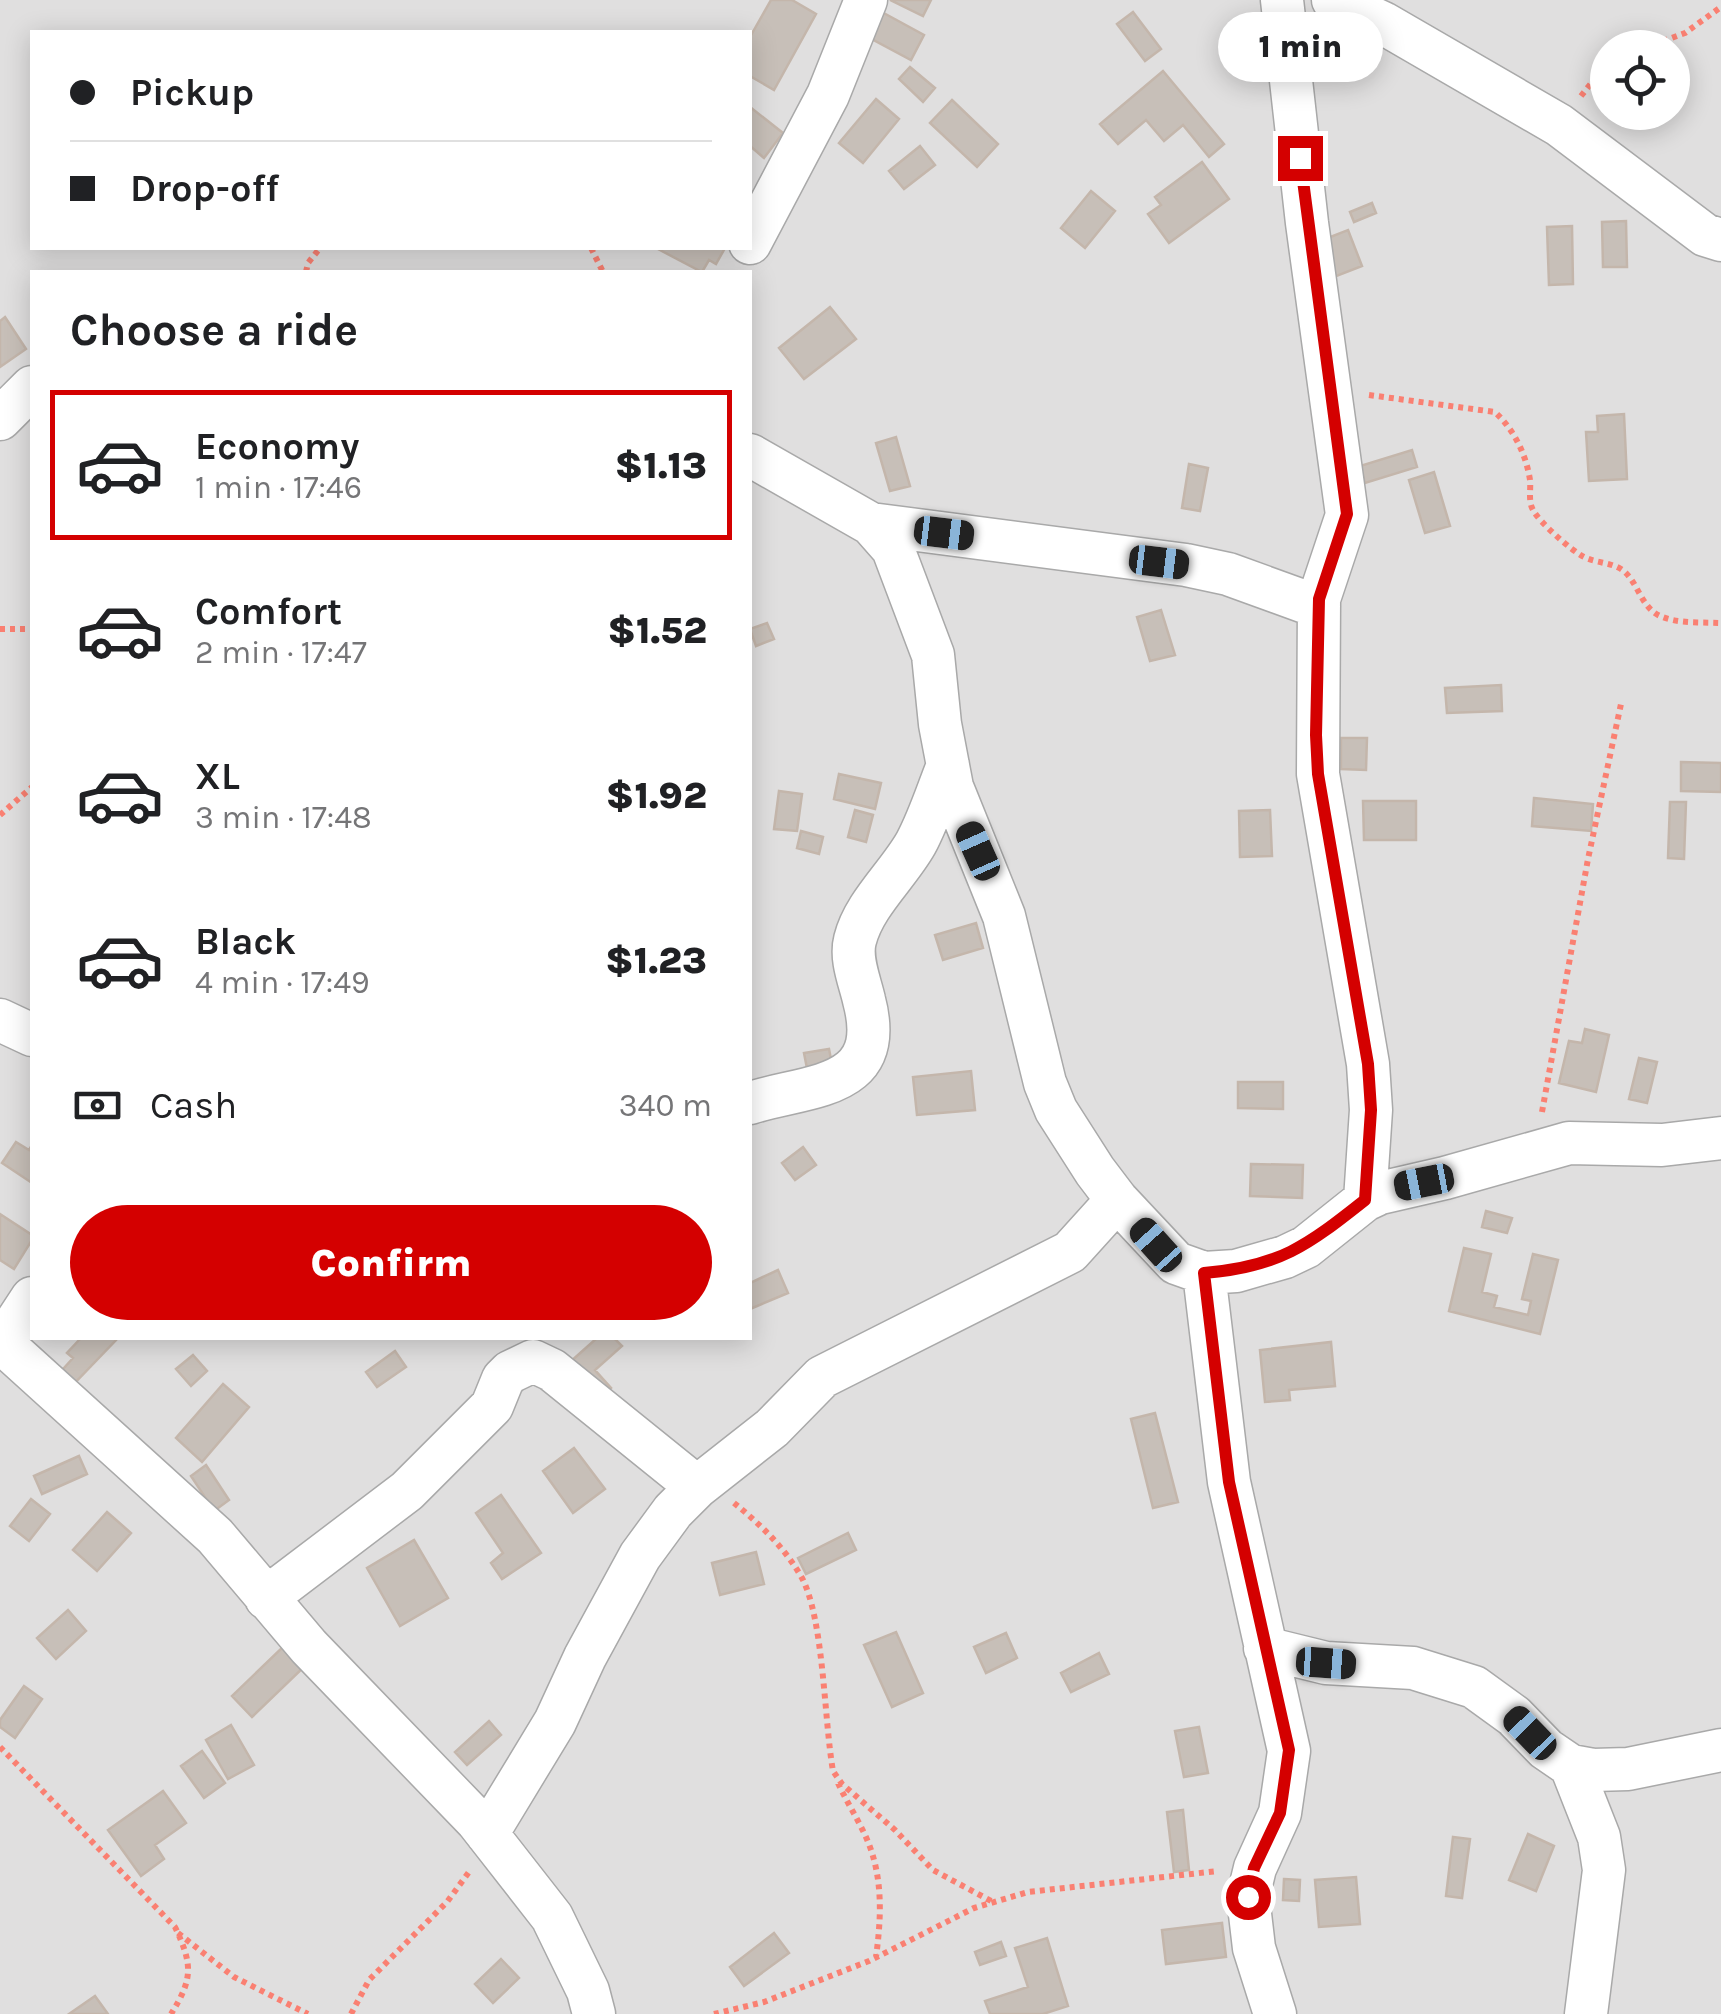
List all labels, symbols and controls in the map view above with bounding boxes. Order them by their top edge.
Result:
callout: 1 min [1218,13,1382,83]
text: 1 min [1259,28,1342,65]
map controls [1590,30,1690,130]
button: locate [1590,30,1690,130]
text: Pickup [130,70,254,115]
route end [1278,136,1323,181]
text: Drop-off [130,166,279,211]
text: Choose a ride [70,304,358,356]
icon: car [75,420,165,510]
text: Economy [195,424,359,469]
text: $1.13 [615,443,707,488]
text: 1 min · 17:46 [195,469,362,506]
car [912,514,976,552]
car [1127,543,1191,581]
icon: car [75,585,165,675]
text: Comfort [195,589,342,634]
text: $1.52 [607,608,707,653]
text: 2 min · 17:47 [195,634,367,671]
icon: car [75,750,165,840]
text: XL [195,754,240,799]
text: $1.92 [606,773,707,818]
text: 3 min · 17:48 [195,799,372,836]
car [952,817,1004,885]
icon: car [75,915,165,1005]
text: Black [195,919,296,964]
text: $1.23 [605,938,707,983]
text: 4 min · 17:49 [195,964,370,1001]
icon: cash [70,1078,125,1133]
text: Cash [150,1083,237,1128]
text: 340 m [619,1087,712,1124]
car [1392,1162,1456,1202]
button: Confirm [70,1205,712,1320]
car [1125,1213,1187,1277]
car [1295,1646,1357,1680]
car [1498,1701,1562,1765]
route start [1226,1875,1271,1920]

